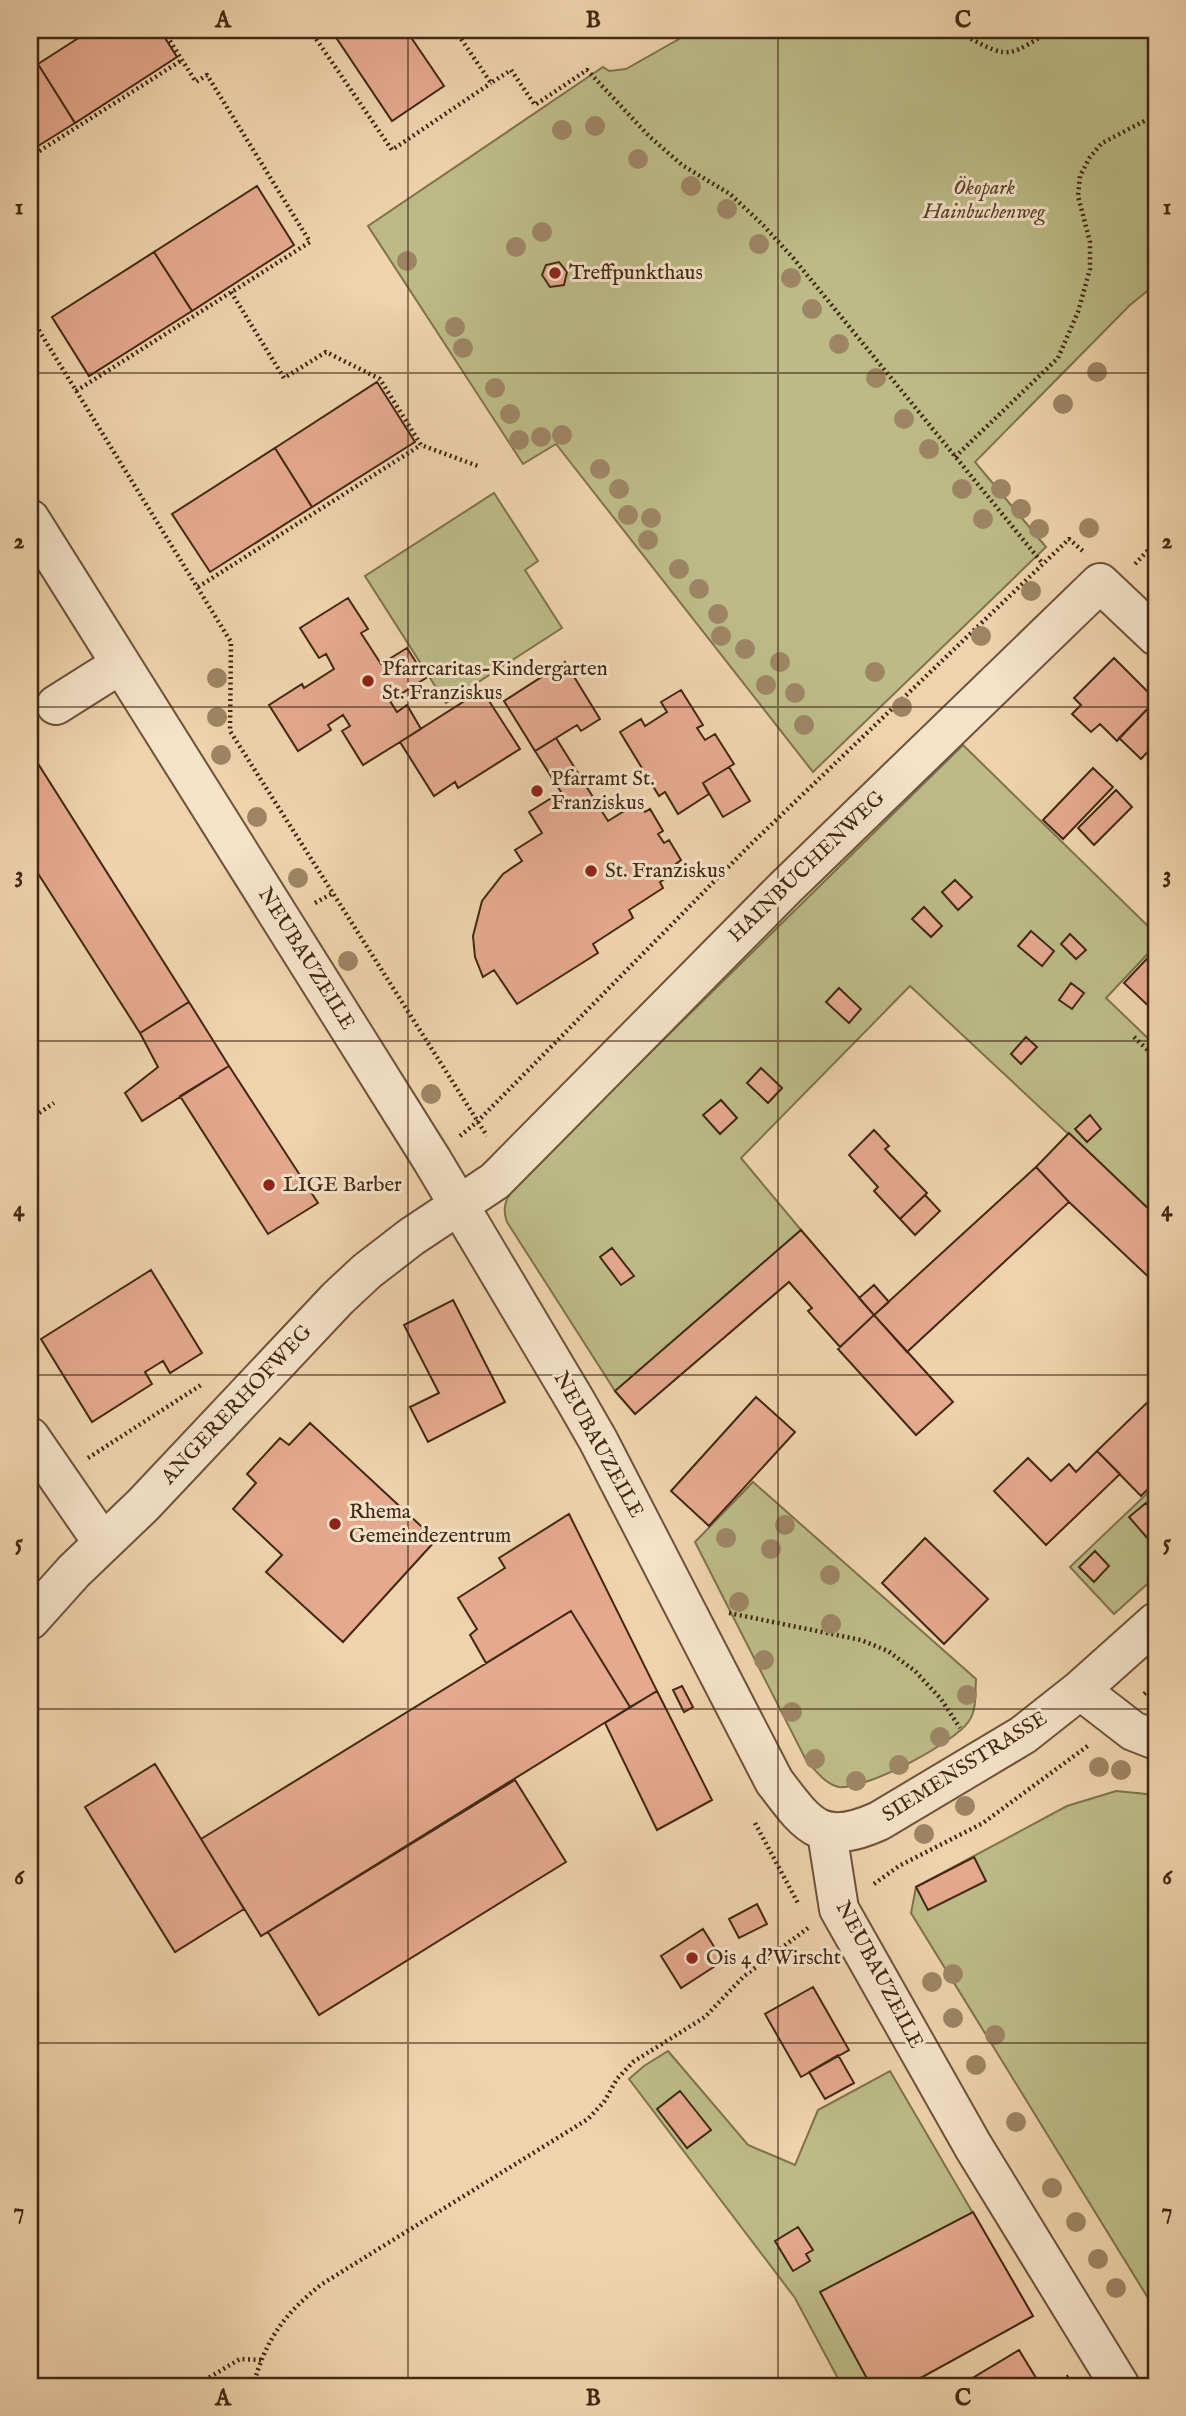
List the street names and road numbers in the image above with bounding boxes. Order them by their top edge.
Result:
street label: HAINBUCHENWEG [723,785,891,949]
street label: NEUBAUZEILE [251,883,361,1035]
street label: ANGERERHOFWEG [155,1319,318,1491]
street label: NEUBAUZEILE [547,1367,649,1523]
street label: SIEMENSSTRASSE [877,1705,1053,1829]
street label: NEUBAUZEILE [829,1897,929,2053]

